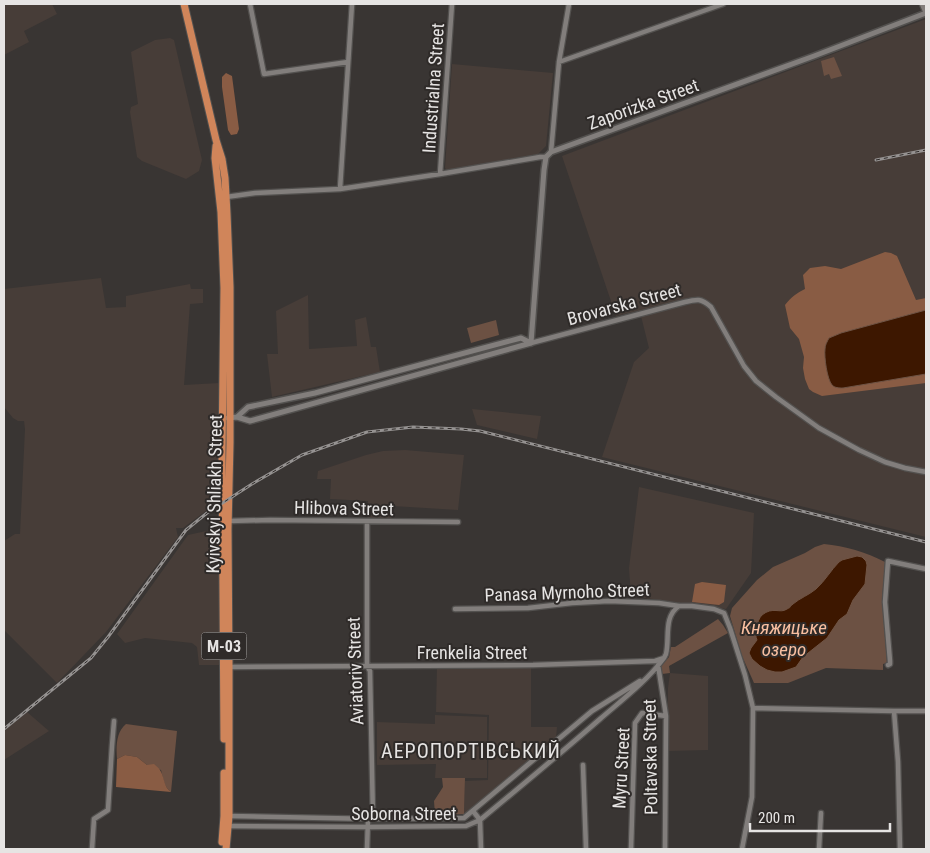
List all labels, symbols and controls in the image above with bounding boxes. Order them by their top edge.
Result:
street label: Industrialna Street [418,22,448,154]
street label: Zaporizka Street [585,74,701,134]
street label: Brovarska Street [565,279,683,329]
street label: Kyivskyi Shliakh Street [202,414,226,574]
street label: Hlibova Street [294,497,394,519]
street label: Panasa Myrnoho Street [484,579,650,605]
water label: Княжицьке озеро [741,616,827,661]
street label: Aviatoriv Street [343,617,367,725]
road number: М-03 [202,632,246,659]
street label: Frenkelia Street [417,642,527,663]
street label: Poltavska Street [638,699,662,815]
street label: Myru Street [608,727,634,809]
district label: АЕРОПОРТІВСЬКИЙ [381,739,561,763]
scale bar [750,800,890,832]
street label: Soborna Street [351,803,457,824]
text: 200 m [758,809,795,827]

